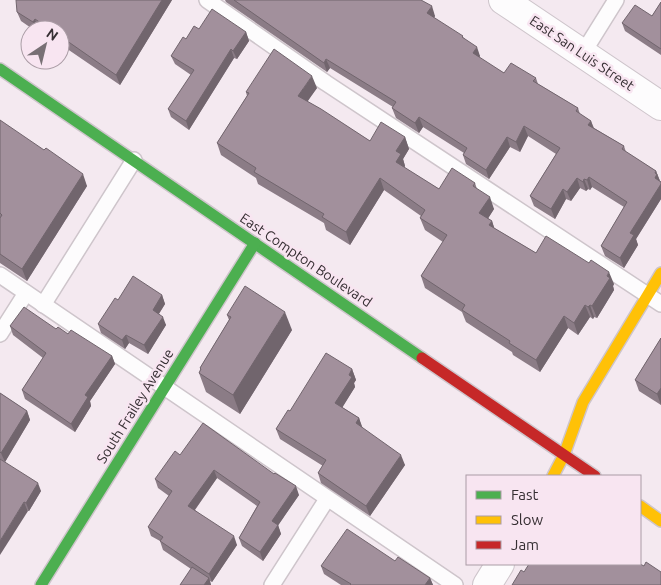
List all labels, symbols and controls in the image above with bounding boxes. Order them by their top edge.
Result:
street label: East San Luis Street [527,12,638,94]
north arrow [20,20,70,70]
text: N [44,25,61,44]
street label: East Compton Boulevard [237,210,375,310]
street label: South Frailey Avenue [93,346,177,466]
legend [466,475,641,565]
text: Fast [511,486,539,503]
text: Slow [511,511,544,528]
text: Jam [511,536,539,553]

